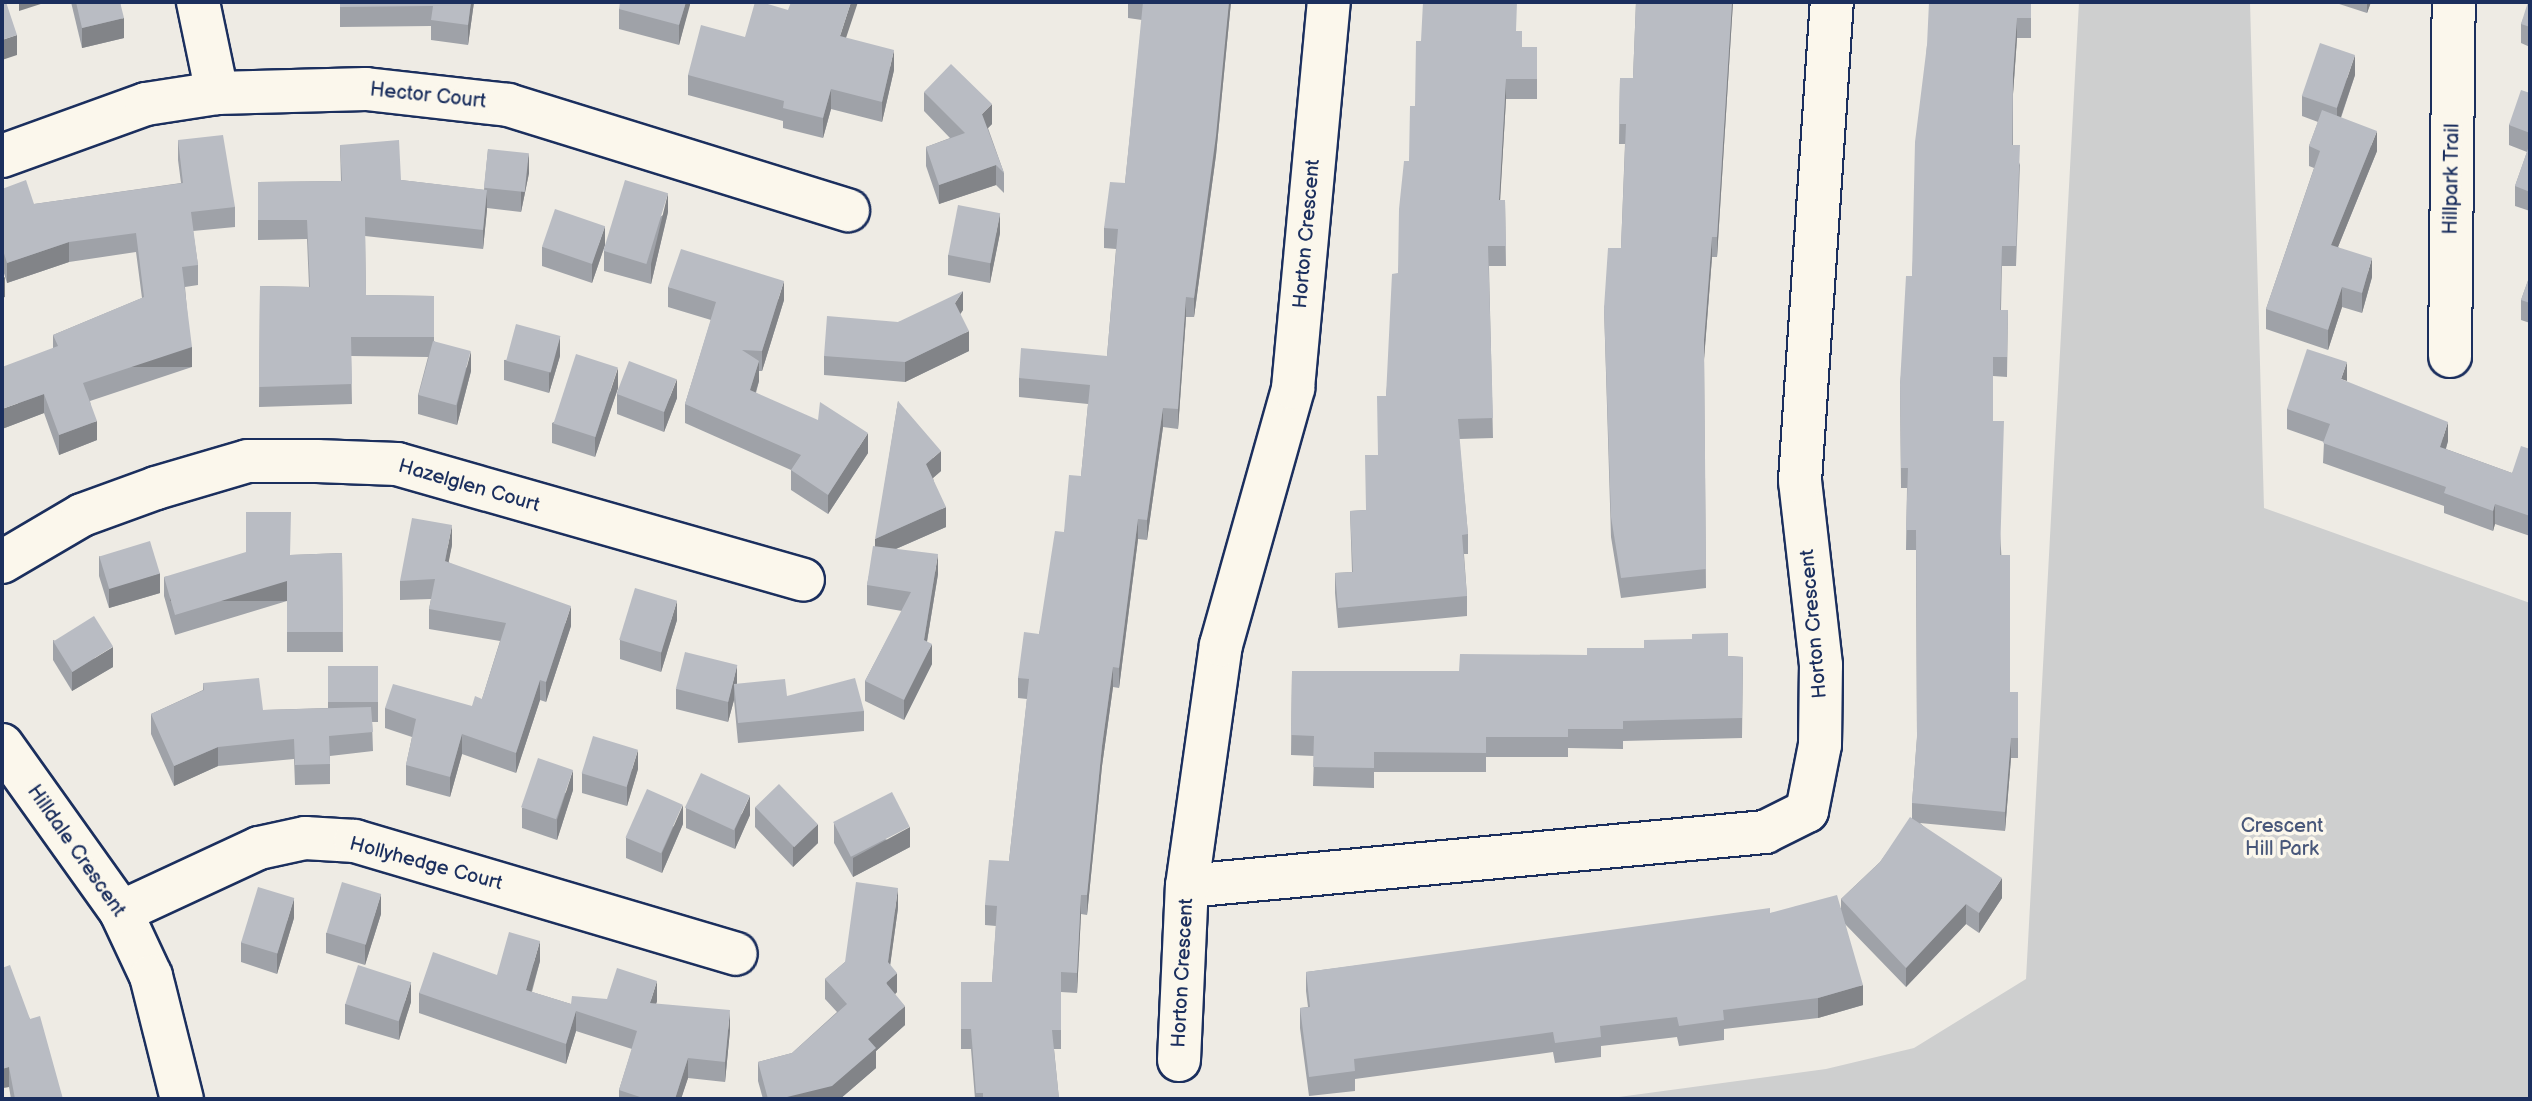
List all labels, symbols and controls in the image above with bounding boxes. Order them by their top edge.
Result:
street label: Hector Court [369,78,487,114]
street label: Hillpark Trail [2439,123,2465,235]
street label: Horton Crescent [1289,158,1325,310]
street label: Hazelglen Court [396,454,542,518]
street label: Horton Crescent [1796,548,1832,700]
street label: Hilldale Crescent [22,781,130,921]
park label: Crescent Hill Park [2241,815,2323,862]
street label: Hollyhedge Court [347,832,505,896]
street label: Horton Crescent [1167,898,1199,1048]

